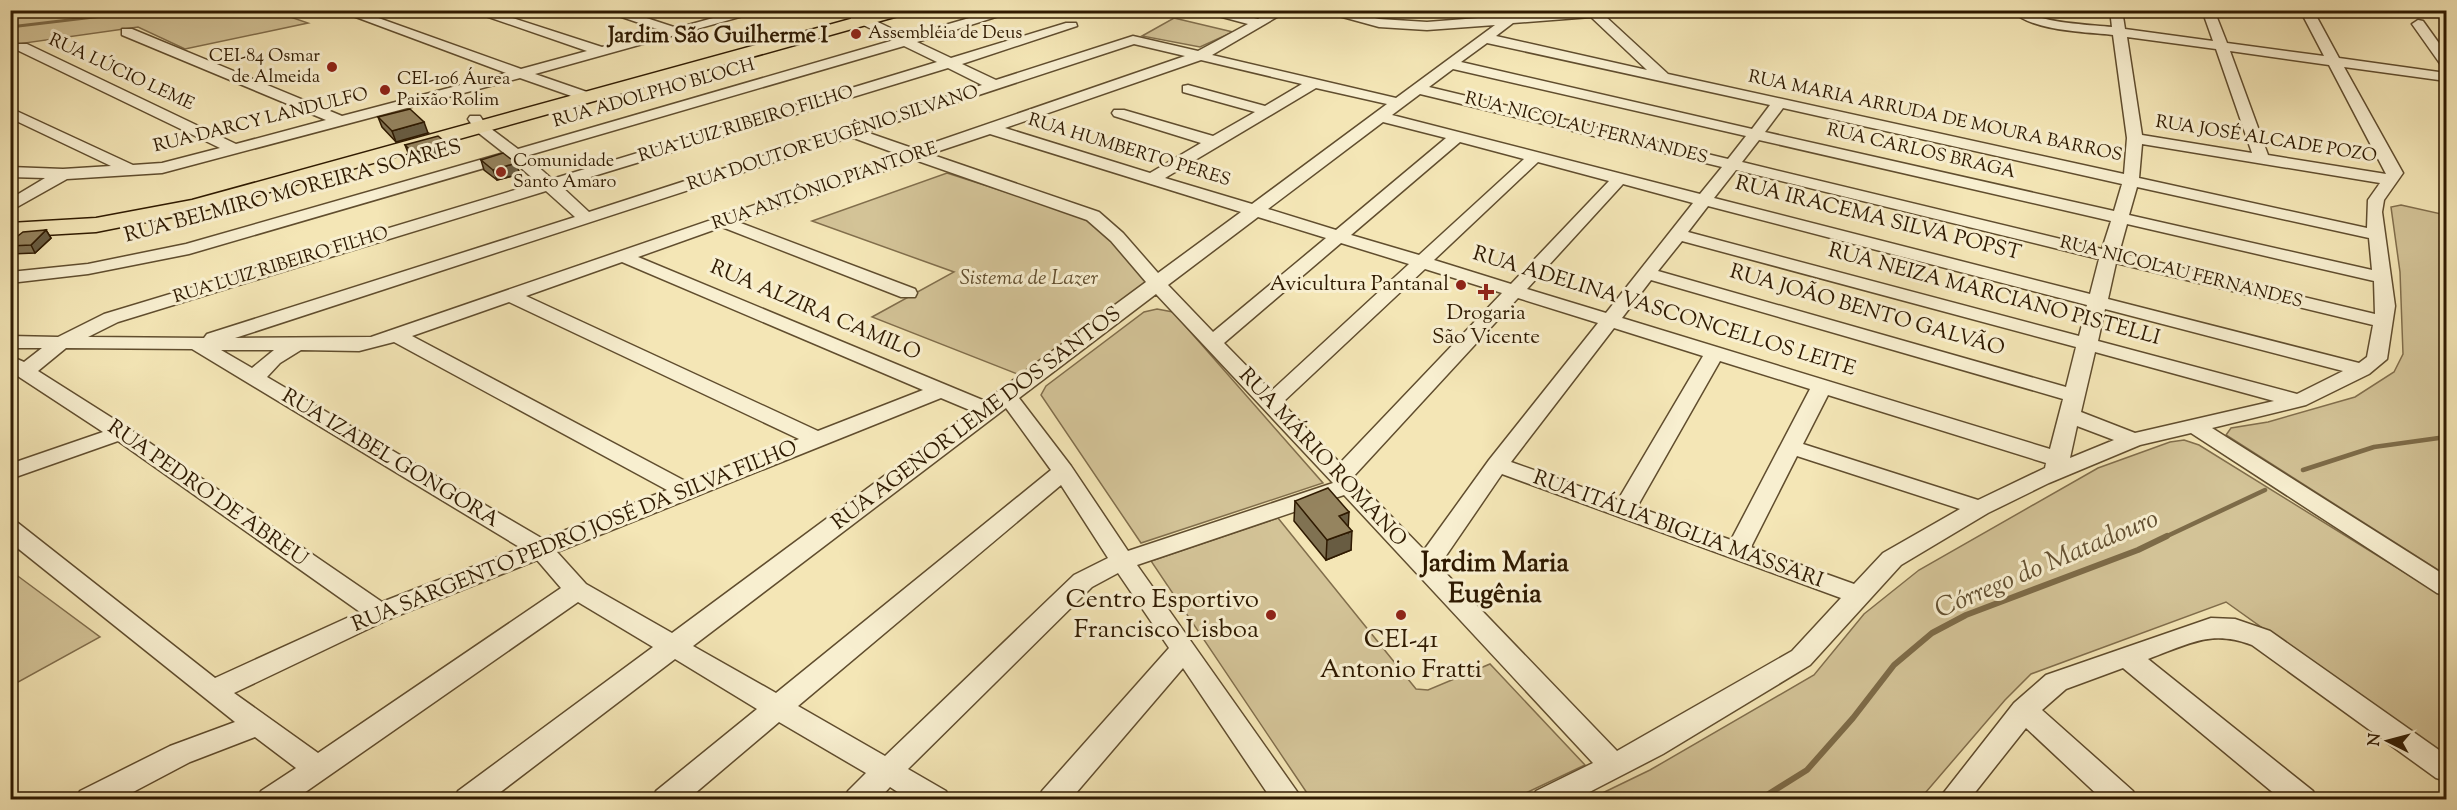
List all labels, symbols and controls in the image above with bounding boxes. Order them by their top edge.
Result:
district label: Jardim São Guilherme I [606,21,829,53]
place label: Assembléia de Deus [868,21,1022,47]
street label: RUA LÚCIO LEME [44,27,198,118]
marker: Assembléia de Deus [849,27,863,41]
place label: CEI-84 Osmar de Almeida [209,44,320,91]
street label: RUA ADOLPHO BLOCH [550,53,758,135]
marker: CEI-84 Osmar de Almeida [325,60,339,74]
street label: RUA MARIA ARRUDA DE MOURA BARROS [1746,65,2124,169]
place label: CEI-106 Áurea Paixão Rolim [397,67,510,114]
street label: RUA DOUTOR EUGÊNIO SILVANO [684,79,982,199]
street label: RUA LUIZ RIBEIRO FILHO [635,80,857,170]
street label: RUA DARCY LANDULFO [151,82,371,160]
marker: CEI-106 Áurea Paixão Rolim [378,83,392,97]
street label: RUA NICOLAU FERNANDES [1462,86,1710,172]
street label: RUA HUMBERTO PERES [1025,108,1233,194]
street label: RUA JOSÉ ALCADE POZO [2153,110,2379,170]
street label: RUA CARLOS BRAGA [1824,118,2018,186]
street label: RUA BELMIRO MOREIRA SOARES [121,133,465,251]
street label: RUA ANTÔNIO PIANTORE [708,135,941,238]
place label: Comunidade Santo Amaro [513,149,617,196]
marker: Comunidade Santo Amaro [494,165,508,179]
street label: RUA IRACEMA SILVA POPST [1732,169,2024,269]
street label: RUA LUIZ RIBEIRO FILHO [170,221,392,311]
street label: RUA NICOLAU FERNANDES [2057,230,2305,316]
street label: RUA NEIZA MARCIANO PISTELLI [1825,236,2163,354]
street label: RUA ADELINA VASCONCELLOS LEITE [1469,239,1860,385]
street label: RUA ALZIRA CAMILO [705,253,925,369]
street label: RUA JOÃO BENTO GALVÃO [1726,257,2008,365]
park label: Sistema de Lazer [960,264,1099,294]
place label: Avicultura Pantanal [1269,270,1449,300]
marker: Avicultura Pantanal [1454,278,1468,292]
marker: Drogaria São Vicente [1479,285,1493,299]
place label: Drogaria São Vicente [1432,299,1540,353]
street label: RUA AGENOR LEME DOS SANTOS [826,300,1128,538]
street label: RUA MÁRIO ROMANO [1231,362,1413,554]
street label: RUA IZABEL GONGORA [276,382,504,536]
street label: RUA PEDRO DE ABREU [101,413,313,575]
street label: RUA SARGENTO PEDRO JOSÉ DA SILVA FILHO [348,434,802,640]
street label: RUA ITÁLIA BIGLIA MASSARI [1529,463,1827,597]
water label: Córrego do Matadouro [1929,500,2165,630]
district label: Jardim Maria Eugênia [1419,545,1570,615]
place label: Centro Esportivo Francisco Lisboa [1066,582,1259,649]
marker: Centro Esportivo Francisco Lisboa [1264,608,1278,622]
marker: CEI-41 Antonio Fratti [1394,608,1408,622]
place label: CEI-41 Antonio Fratti [1320,622,1482,689]
north arrow [2358,711,2418,771]
text: N [2363,732,2388,747]

